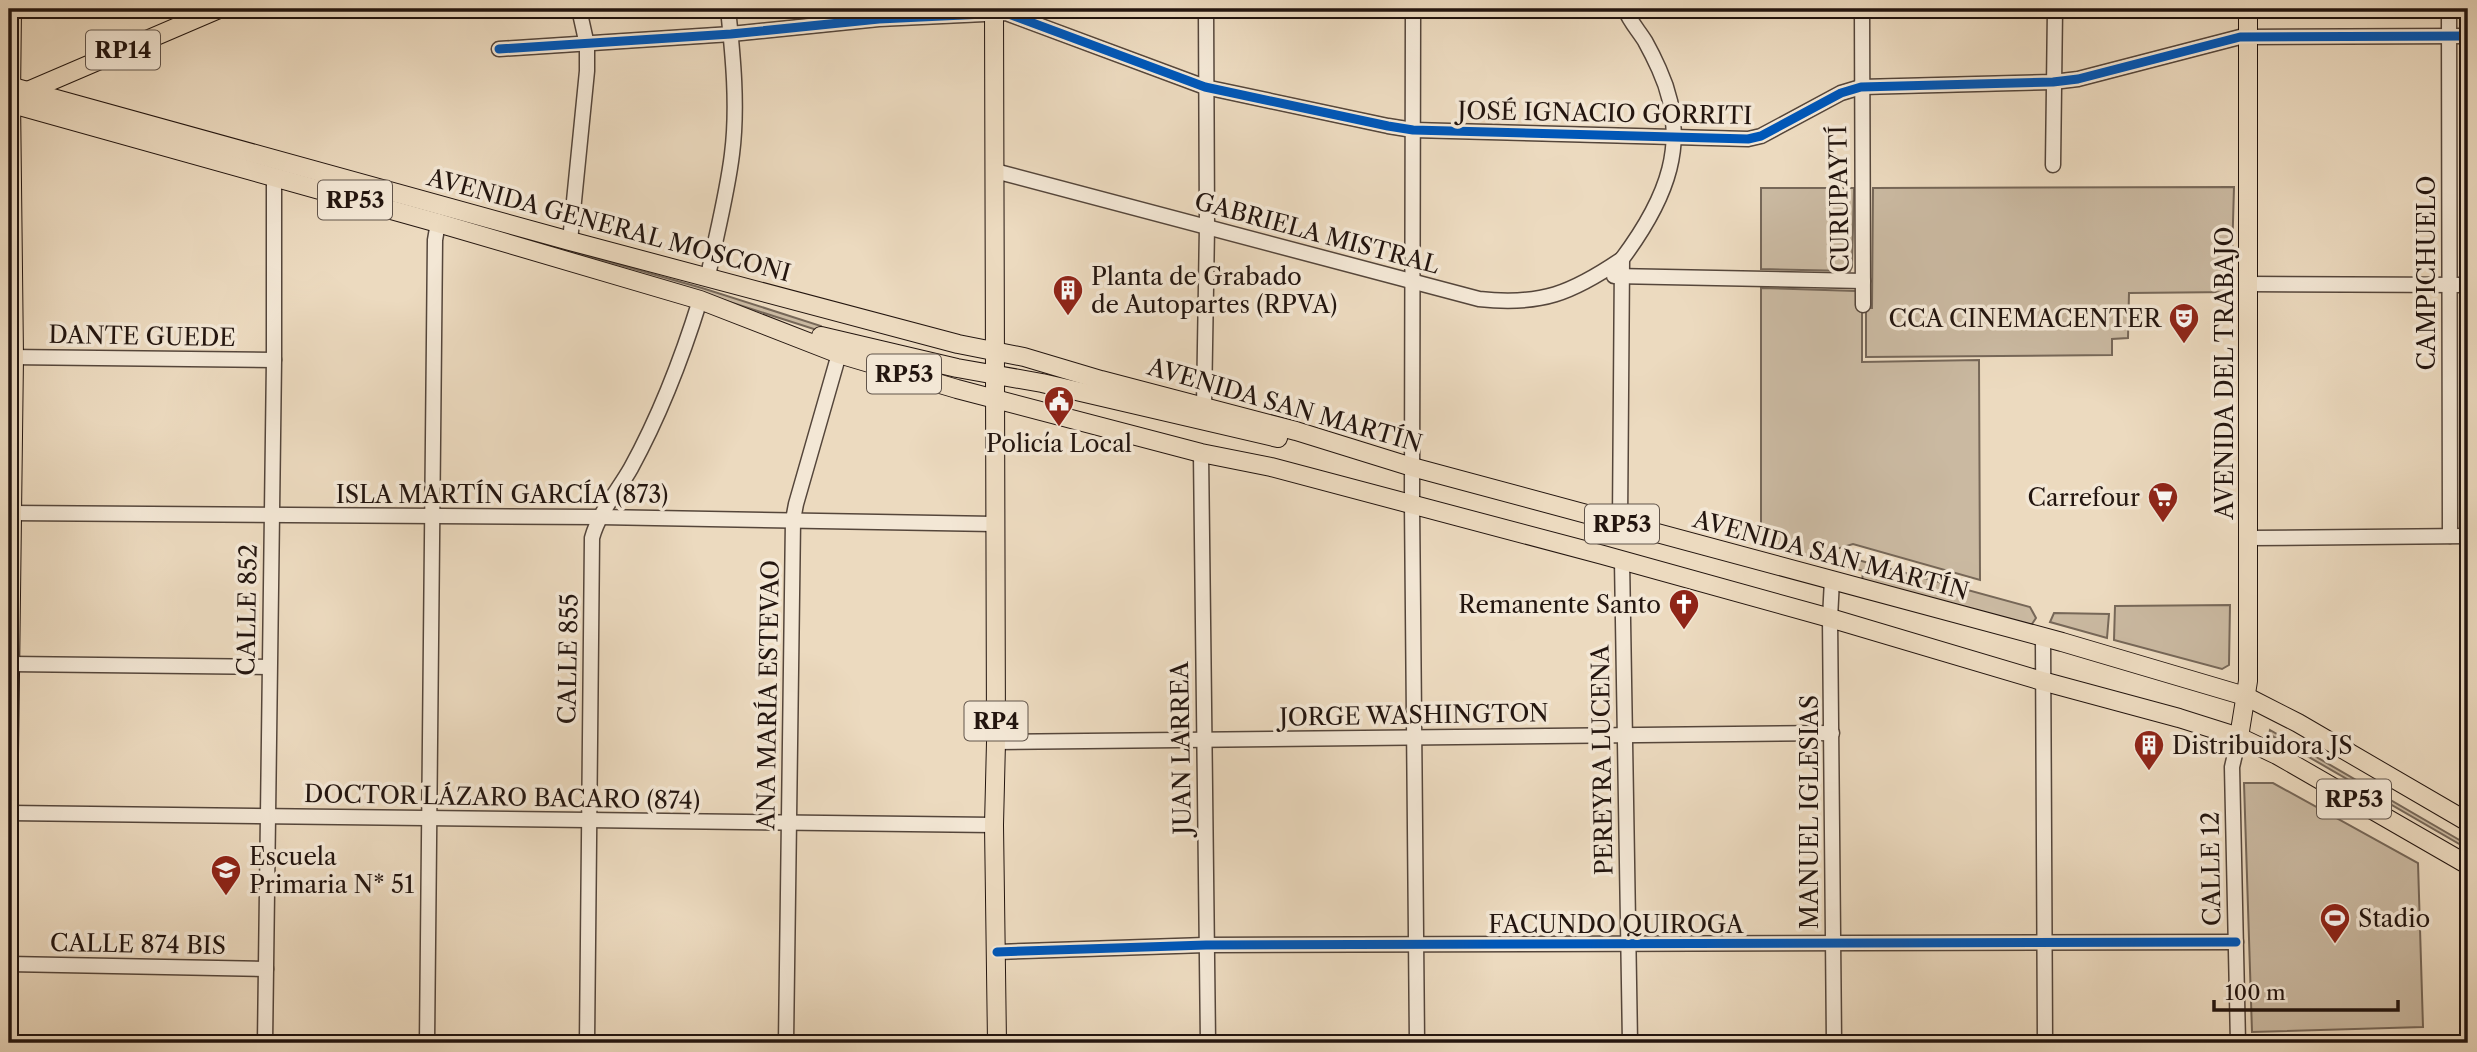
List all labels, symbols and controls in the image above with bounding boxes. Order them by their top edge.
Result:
road number: RP14 [86,31,160,70]
street label: JOSÉ IGNACIO GORRITI [1454,96,1752,130]
street label: CURUPAYTÍ [1822,125,1855,273]
street label: AVENIDA GENERAL MOSCONI [423,162,794,288]
street label: CAMPICHUELO [2412,176,2441,370]
road number: RP53 [318,181,392,220]
street label: GABRIELA MISTRAL [1191,186,1443,280]
street label: AVENIDA DEL TRABAJO [2210,227,2239,520]
place label: Planta de Grabado de Autopartes (RPVA) [1091,262,1337,319]
building icon: Planta de Grabado de Autopartes (RPVA) [1051,273,1085,317]
theatre icon: CCA CINEMACENTER [2167,301,2201,345]
place label: CCA CINEMACENTER [1889,304,2162,333]
street label: DANTE GUEDE [48,320,236,352]
street label: AVENIDA SAN MARTÍN [1143,351,1426,458]
road number: RP53 [867,354,941,394]
public building icon: Policía Local [1042,384,1076,428]
place label: Policía Local [986,429,1132,458]
street label: ISLA MARTÍN GARCÍA (873) [336,479,668,509]
supermarket icon: Carrefour [2146,480,2180,524]
place label: Carrefour [2028,483,2140,512]
street label: AVENIDA SAN MARTÍN [1689,503,1972,606]
road number: RP53 [1585,504,1659,544]
street label: CALLE 852 [231,544,263,676]
street label: ANA MARÍA ESTEVAO [750,560,785,831]
church icon: Remanente Santo [1667,587,1701,631]
place label: Remanente Santo [1458,590,1661,619]
street label: CALLE 855 [552,593,584,725]
street label: PEREYRA LUCENA [1585,643,1619,875]
street label: JUAN LARREA [1165,660,1197,839]
street label: MANUEL IGLESIAS [1795,695,1824,929]
street label: JORGE WASHINGTON [1275,698,1549,732]
road number: RP4 [964,702,1028,740]
building icon: Distribuidora JS [2132,728,2166,772]
place label: Distribuidora JS [2172,731,2353,760]
street label: DOCTOR LÁZARO BACARO (874) [304,779,700,815]
road number: RP53 [2317,779,2391,818]
street label: CALLE 12 [2196,811,2226,927]
place label: Escuela Primaria N* 51 [249,842,414,899]
school or university icon: Escuela Primaria N* 51 [209,853,243,897]
sports icon: Stadio [2318,901,2352,945]
place label: Stadio [2358,904,2430,933]
street label: FACUNDO QUIROGA [1488,910,1745,939]
street label: CALLE 874 BIS [50,928,226,960]
scale bar [2214,968,2398,1012]
text: 100 m [2225,980,2286,1005]

